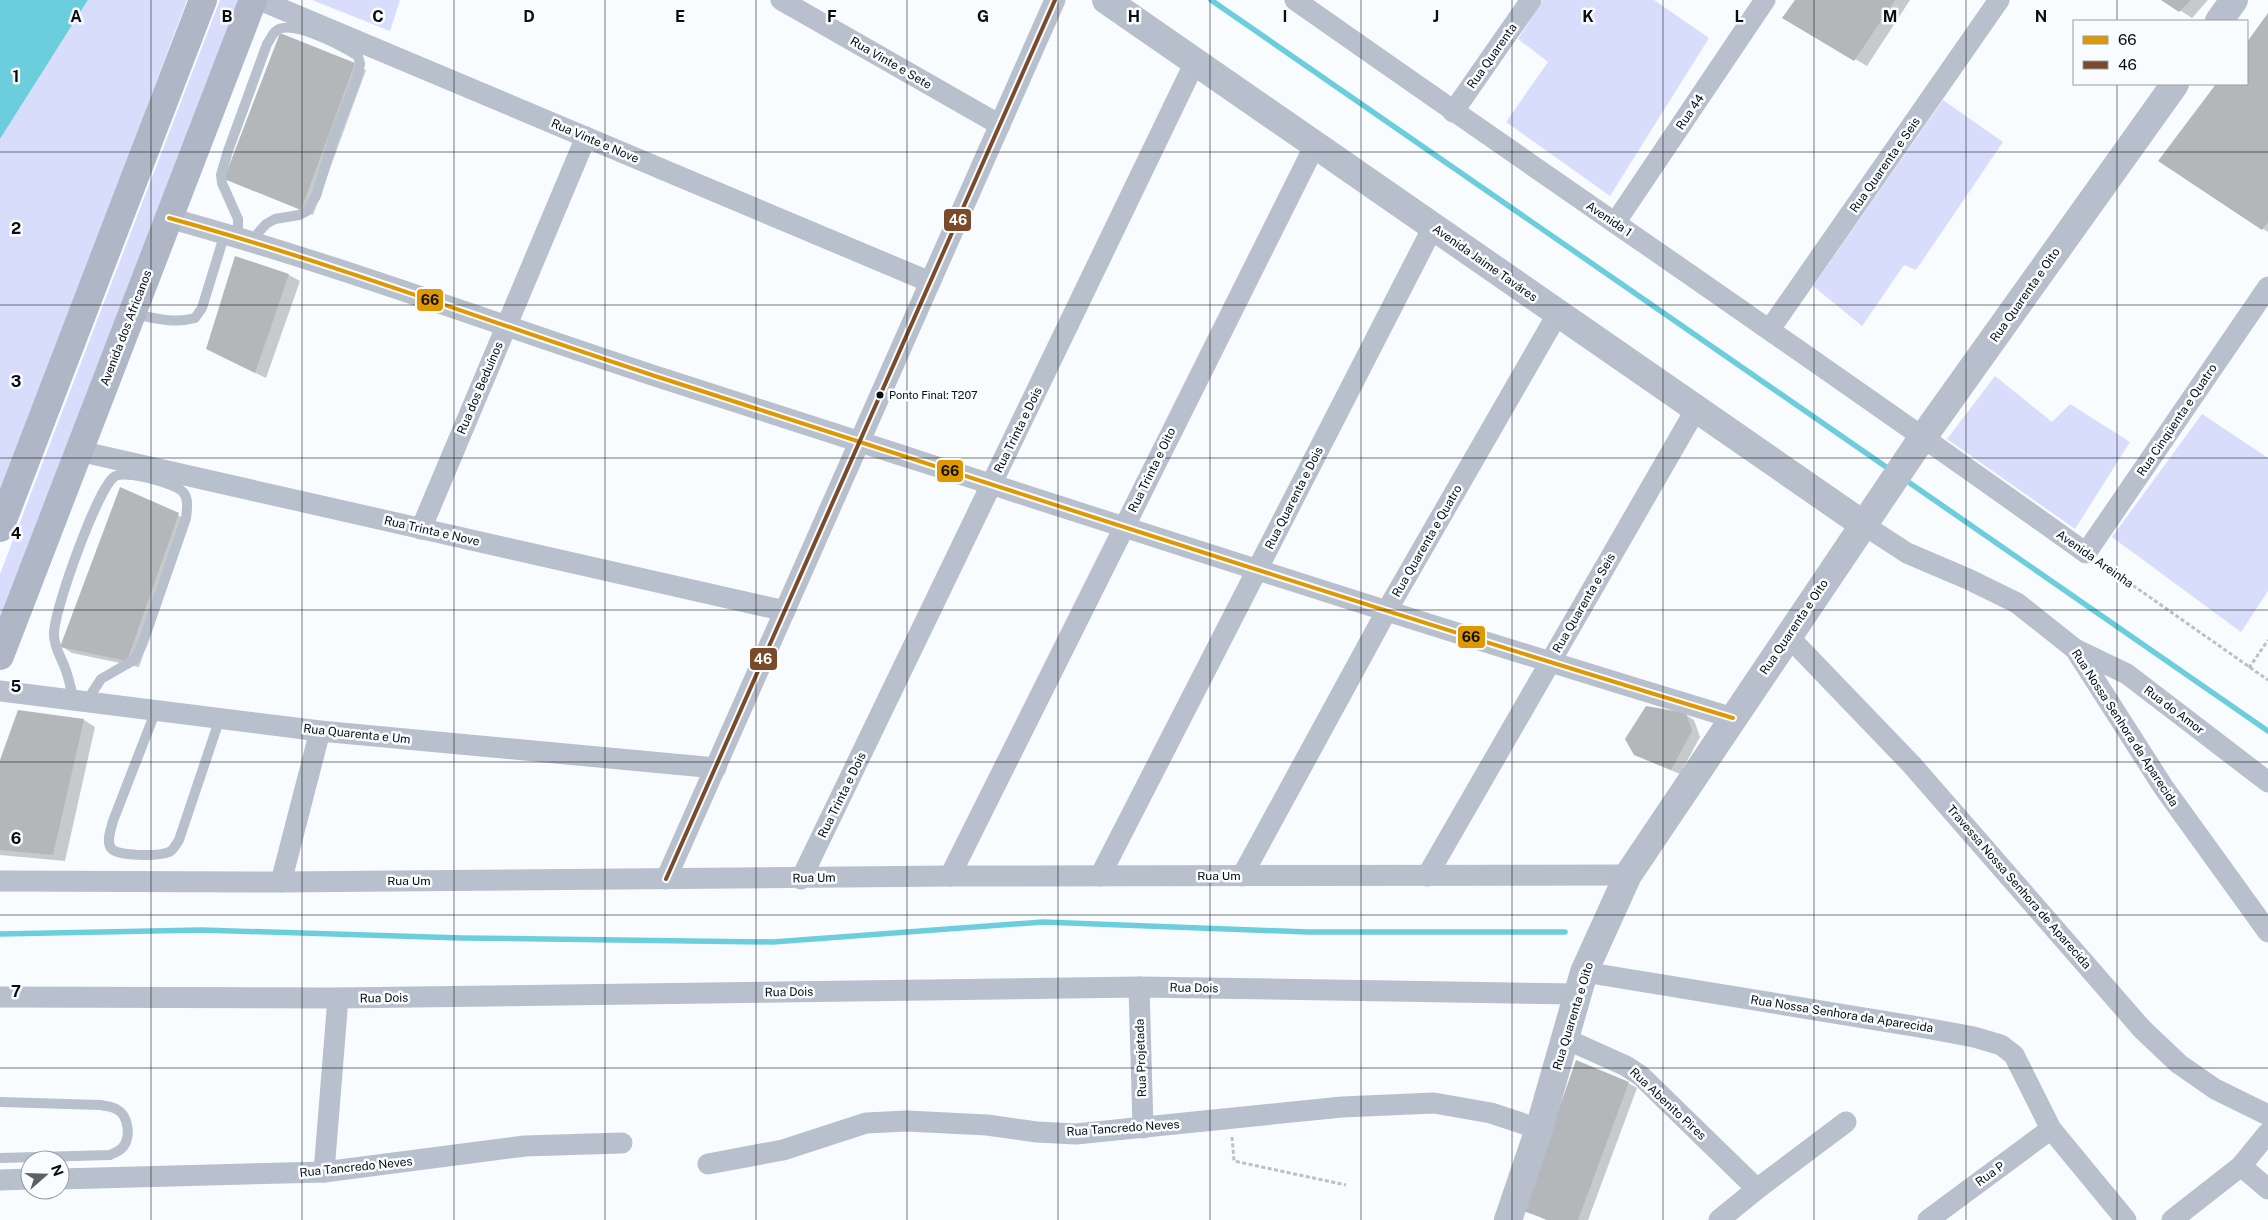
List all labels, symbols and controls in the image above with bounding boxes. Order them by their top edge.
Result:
text: A [70,7,82,26]
text: B [222,7,233,26]
text: C [372,7,384,26]
text: D [523,7,535,26]
text: E [675,7,685,26]
text: F [827,7,837,26]
text: G [977,7,989,26]
text: H [1128,7,1140,26]
text: I [1283,7,1287,26]
text: J [1433,7,1439,26]
text: K [1582,7,1594,26]
text: L [1734,7,1744,26]
text: M [1883,7,1897,26]
text: N [2035,7,2047,26]
legend [2073,20,2248,85]
street label: Rua Quarenta [1464,21,1520,91]
text: 66 [2118,31,2137,48]
street label: Rua Vinte e Sete [848,34,934,92]
text: 46 [2118,56,2137,73]
text: 1 [13,67,19,86]
street label: Rua 44 [1673,91,1707,132]
street label: Rua Quarenta e Seis [1847,115,1923,215]
street label: Rua Vinte e Nove [549,116,641,166]
street label: Avenida 1 [1584,199,1634,239]
line badge: 46 [943,208,972,232]
text: 46 [949,212,967,228]
text: 2 [11,219,21,238]
street label: Avenida Jaime Taváres [1430,222,1540,304]
street label: Rua Quarenta e Oito [1987,245,2063,345]
street label: Avenida dos Africanos [97,268,155,388]
line badge: 66 [416,288,444,312]
text: 66 [421,292,439,308]
street label: Rua dos Beduínos [454,340,506,436]
street label: Rua Cinqüenta e Quatro [2134,361,2220,479]
text: 3 [11,372,21,391]
street label: Rua Trinta e Dois [991,385,1045,475]
place label: Ponto Final: T207 [889,389,978,401]
marker: Ponto Final: T207 [875,390,885,400]
street label: Rua Trinta e Oito [1125,425,1179,515]
street label: Rua Quarenta e Dois [1262,444,1326,552]
line badge: 66 [936,459,964,483]
text: 66 [941,463,959,479]
street label: Rua Quarenta e Quatro [1389,482,1465,600]
street label: Rua Trinta e Nove [383,513,481,549]
text: 4 [11,524,22,543]
street label: Avenida Areinha [2054,527,2136,591]
street label: Rua Quarenta e Seis [1550,551,1618,655]
street label: Rua Quarenta e Oito [1757,577,1831,677]
line badge: 66 [1457,625,1486,649]
text: 66 [1462,629,1480,645]
line badge: 46 [749,647,778,671]
street label: Rua Nossa Senhora da Aparecida [2069,647,2181,809]
text: 46 [754,651,772,667]
text: 5 [11,677,22,696]
street label: Rua do Amor [2141,683,2207,737]
street label: Rua Quarenta e Um [303,721,411,747]
street label: Rua Trinta e Dois [815,750,869,840]
street label: Travessa Nossa Senhora de Aparecida [1944,802,2094,972]
text: 6 [11,829,21,848]
street label: Rua Um [1197,869,1241,883]
street label: Rua Um [792,871,836,885]
street label: Rua Um [387,874,431,888]
street label: Rua Quarenta e Oito [1550,960,1596,1072]
street label: Rua Dois [1170,981,1218,995]
text: 7 [11,982,21,1001]
street label: Rua Dois [765,985,813,999]
street label: Rua Dois [360,991,408,1005]
street label: Rua Nossa Senhora da Aparecida [1750,993,1934,1035]
street label: Rua Projetada [1133,1019,1149,1097]
street label: Rua Abenito Pires [1627,1065,1709,1143]
street label: Rua Tancredo Neves [1066,1117,1180,1139]
north arrow [20,1150,70,1200]
street label: Rua Tancredo Neves [299,1154,413,1180]
street label: Rua P [1973,1159,2007,1189]
text: N [48,1163,67,1178]

